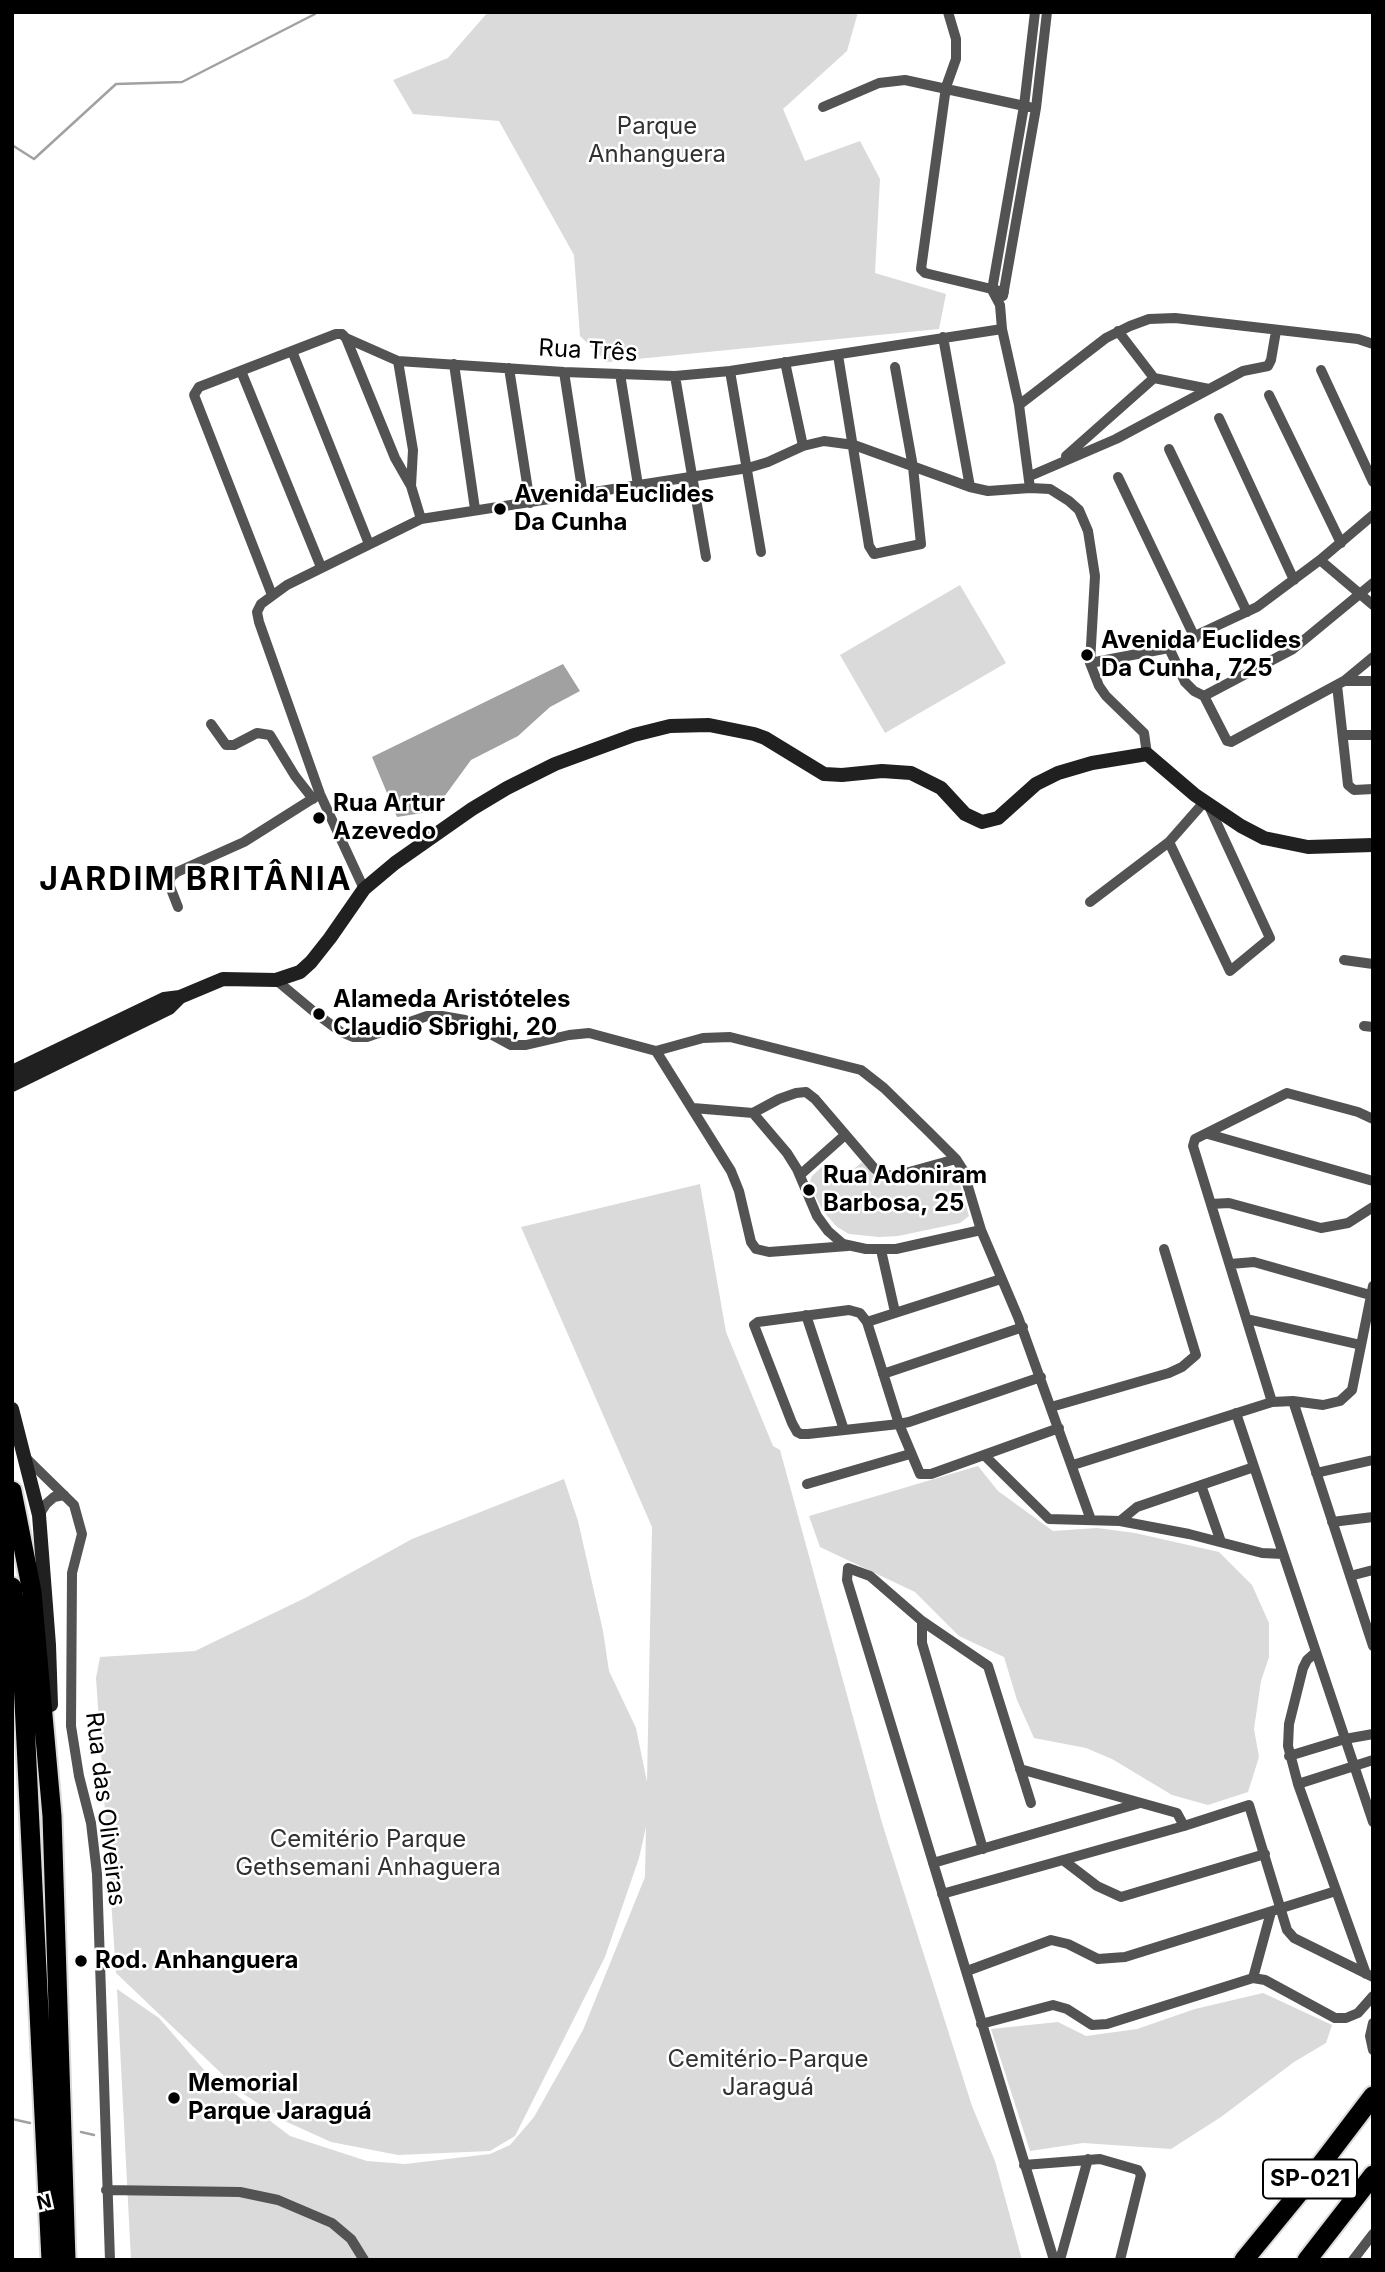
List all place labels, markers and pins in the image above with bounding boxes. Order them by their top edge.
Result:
place label: Avenida Euclides Da Cunha [514,481,714,537]
marker: Avenida Euclides Da Cunha [492,501,508,517]
place label: Avenida Euclides Da Cunha, 725 [1101,627,1301,683]
marker: Avenida Euclides Da Cunha, 725 [1079,647,1095,663]
place label: Rua Artur Azevedo [333,790,445,846]
marker: Rua Artur Azevedo [311,810,327,826]
place label: Alameda Aristóteles Claudio Sbrighi, 20 [333,986,570,1042]
marker: Alameda Aristóteles Claudio Sbrighi, 20 [311,1006,327,1022]
place label: Rua Adoniram Barbosa, 25 [823,1162,987,1218]
marker: Rua Adoniram Barbosa, 25 [801,1182,817,1198]
place label: Rod. Anhanguera [95,1947,298,1975]
marker: Rod. Anhanguera [73,1953,89,1969]
place label: Memorial Parque Jaraguá [188,2070,372,2126]
marker: Memorial Parque Jaraguá [166,2090,182,2106]

